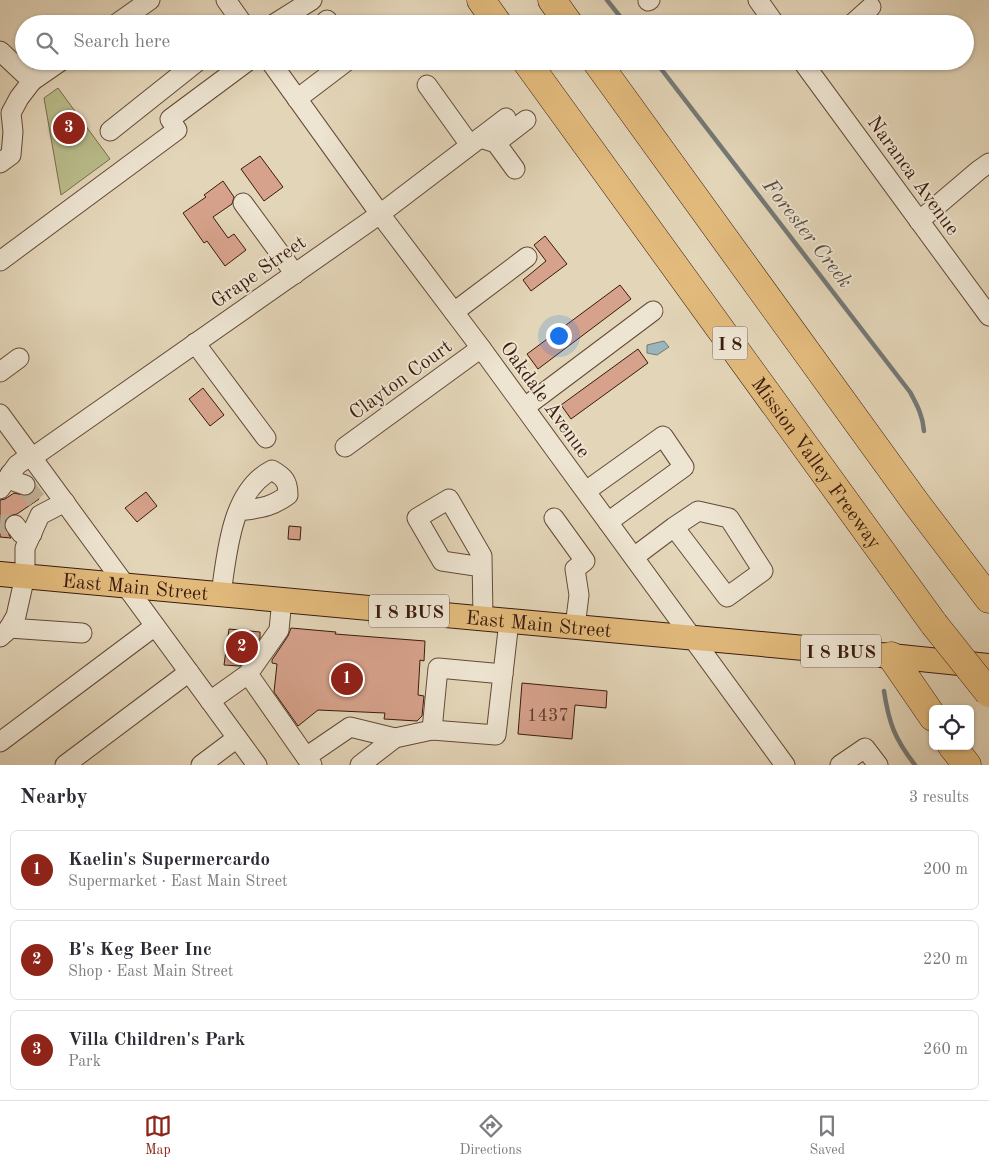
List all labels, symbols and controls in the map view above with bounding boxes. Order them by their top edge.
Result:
search box [15,15,974,70]
icon: search [33,29,61,57]
text: Search here [73,33,170,52]
pin: 3 [53,109,85,147]
street label: Naranca Avenue [863,113,962,239]
water label: Forester Creek [758,175,856,292]
street label: Grape Street [208,233,310,313]
your location [546,323,572,349]
road number: I 8 [712,326,748,359]
street label: Clayton Court [346,337,456,424]
street label: Oakdale Avenue [496,338,593,462]
street label: Mission Valley Freeway [747,374,884,554]
street label: East Main Street [61,572,209,605]
road number: I 8 BUS [369,594,449,628]
street label: East Main Street [465,609,612,642]
pin: 2 [226,628,258,666]
road number: I 8 BUS [801,634,881,668]
pin: 1 [331,660,363,698]
map controls [929,705,974,750]
button: locate [929,705,974,750]
house number: 1437 [527,707,569,725]
text: Nearby [20,787,88,808]
text: 3 results [909,790,969,806]
text: Kaelin's Supermercardo [68,851,270,870]
text: 1 [32,862,42,878]
text: 200 m [923,862,968,878]
text: Supermarket · East Main Street [68,874,288,890]
text: B's Keg Beer Inc [68,941,212,960]
text: 2 [32,952,42,968]
text: 220 m [923,952,968,968]
text: Shop · East Main Street [68,964,233,980]
text: Villa Children's Park [68,1031,246,1050]
text: 3 [32,1042,42,1058]
text: 260 m [923,1042,968,1058]
text: Park [68,1054,101,1070]
tab: Map [144,1112,172,1159]
tab: Directions [460,1112,522,1159]
tab: Saved [809,1112,845,1159]

